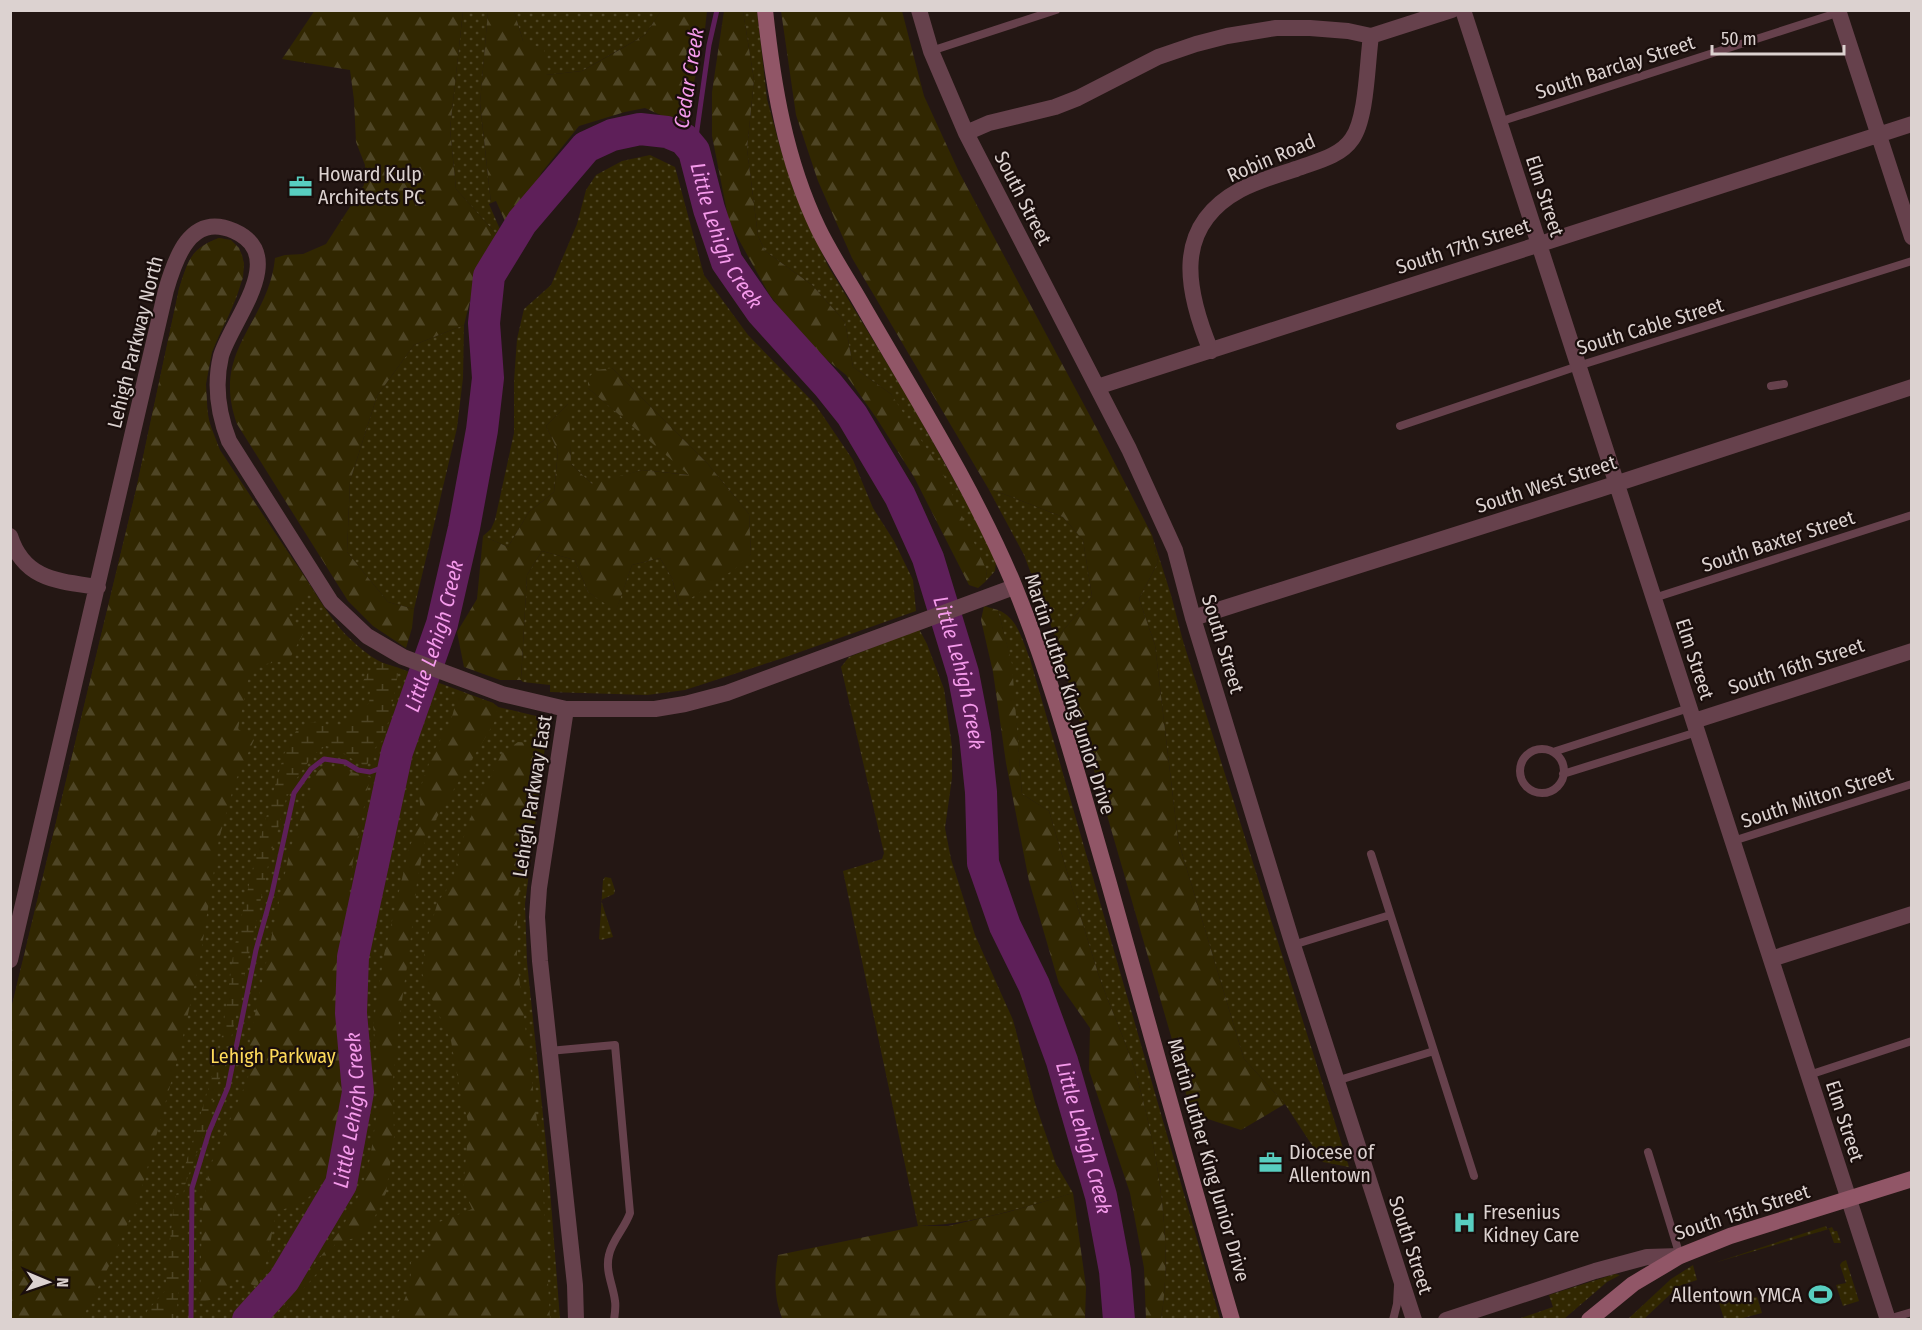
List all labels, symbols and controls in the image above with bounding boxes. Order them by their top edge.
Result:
scale bar [1712,18,1844,56]
water label: Cedar Creek [668,26,710,130]
text: 50 m [1721,28,1757,50]
street label: South Barclay Street [1532,30,1698,104]
street label: Robin Road [1223,129,1319,187]
street label: South Street [989,147,1057,249]
street label: Elm Street [1521,152,1569,240]
water label: Little Lehigh Creek [685,160,768,314]
place label: Howard Kulp Architects PC [318,162,424,209]
office icon: Howard Kulp Architects PC [287,173,313,199]
street label: South 17th Street [1393,213,1533,279]
street label: Lehigh Parkway North [102,253,168,431]
street label: South Cable Street [1574,292,1727,360]
street label: South West Street [1473,450,1620,518]
street label: South Baxter Street [1699,505,1858,577]
water label: Little Lehigh Creek [399,558,469,715]
street label: Martin Luther King Junior Drive [1020,571,1120,817]
street label: South Street [1197,592,1249,697]
water label: Little Lehigh Creek [927,593,989,751]
street label: Elm Street [1671,615,1719,703]
street label: South 16th Street [1725,633,1867,699]
street label: Lehigh Parkway East [507,713,557,879]
street label: South Milton Street [1738,761,1896,833]
water label: Little Lehigh Creek [327,1031,371,1190]
street label: Martin Luther King Junior Drive [1163,1036,1255,1284]
park label: Lehigh Parkway [210,1044,336,1068]
water label: Little Lehigh Creek [1050,1059,1117,1216]
street label: Elm Street [1821,1077,1869,1165]
place label: Diocese of Allentown [1289,1140,1376,1187]
office icon: Diocese of Allentown [1258,1150,1284,1176]
street label: South 15th Street [1671,1179,1813,1245]
street label: South Street [1384,1193,1438,1298]
place label: Fresenius Kidney Care [1483,1200,1579,1247]
hospital icon: Fresenius Kidney Care [1452,1210,1478,1236]
north arrow [18,1252,78,1312]
text: N [53,1277,72,1288]
sports icon: Allentown YMCA [1807,1282,1833,1308]
place label: Allentown YMCA [1671,1283,1802,1307]

